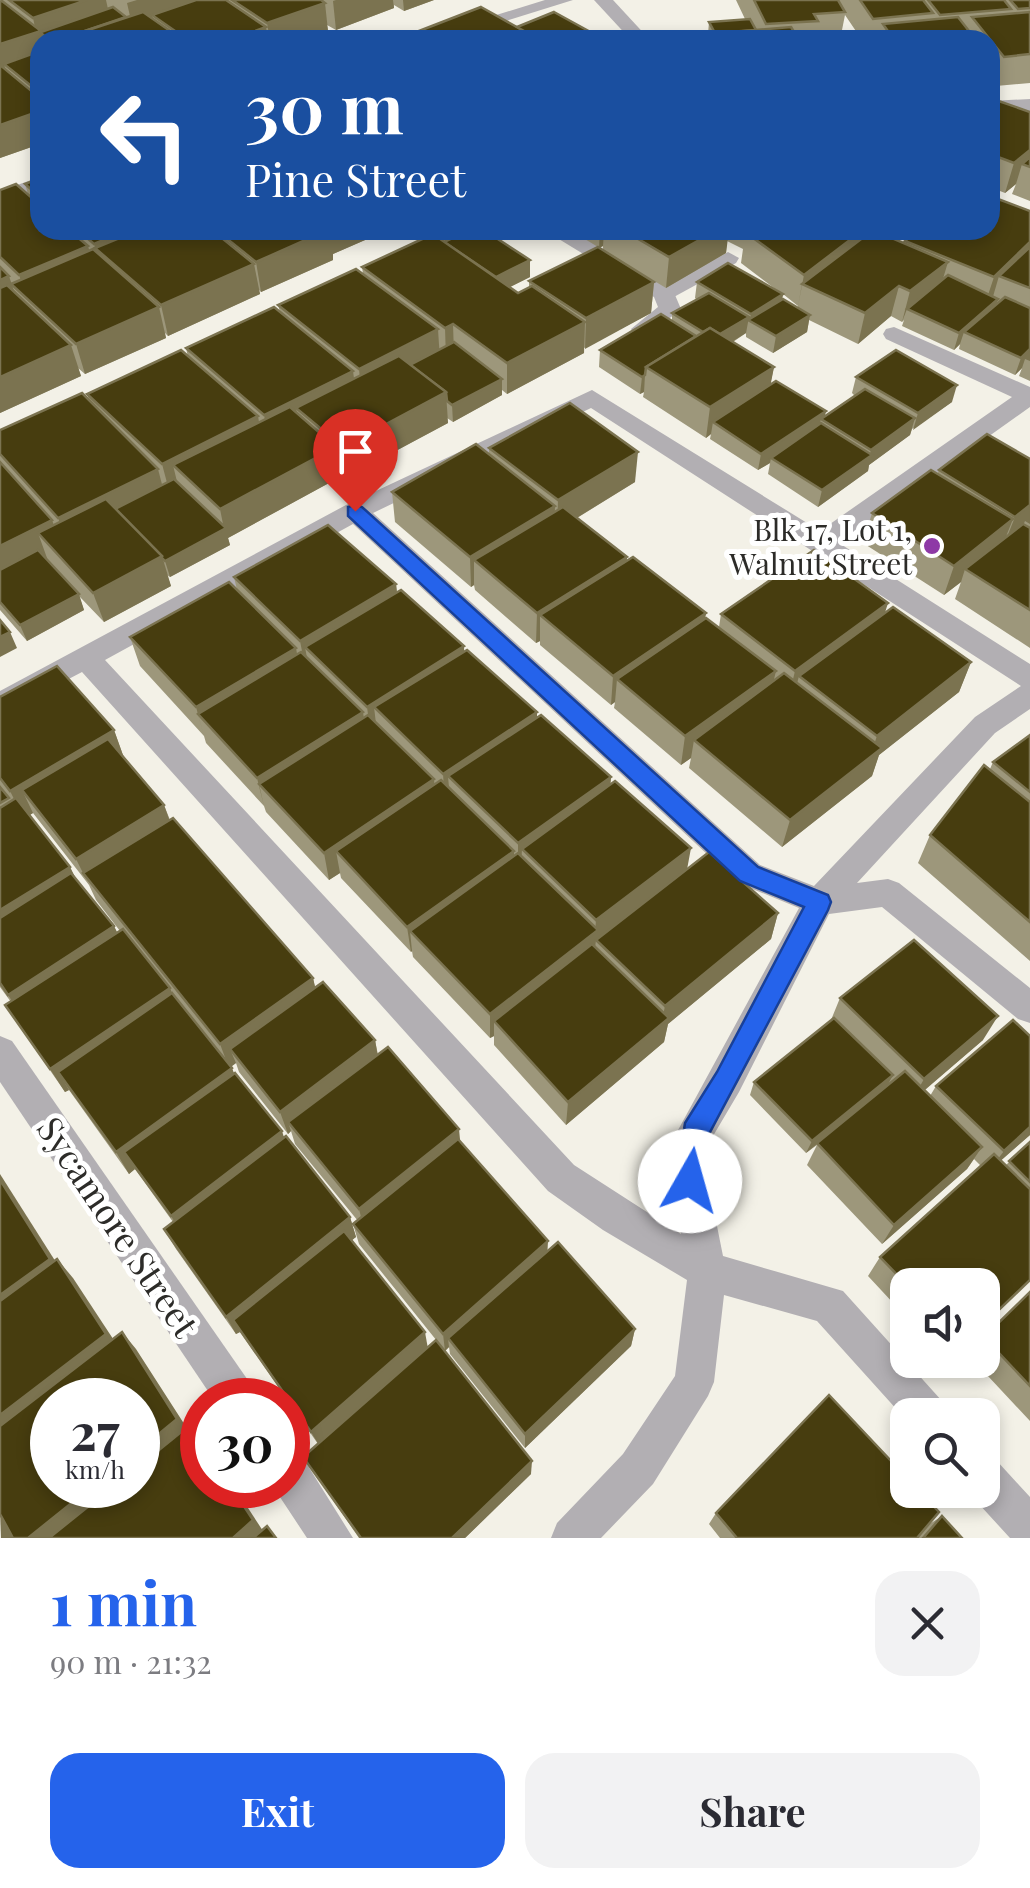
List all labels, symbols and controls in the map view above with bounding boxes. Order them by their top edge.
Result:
text: 30 m [245,58,404,152]
icon: left [80,70,210,200]
text: Pine Street [245,148,466,208]
pin [313,409,398,512]
icon: arrive [328,424,383,479]
place label: Blk 17, Lot 1, Walnut Street [728,509,912,583]
marker: Blk 17, Lot 1, Walnut Street [921,535,943,557]
street label: Sycamore Street [28,1107,210,1346]
position arrow [638,1129,742,1233]
map controls [890,1268,1000,1508]
button: sound [890,1268,1000,1378]
speed limit sign: 30 [180,1378,310,1508]
text: 27 [71,1397,119,1464]
button: search [890,1398,1000,1508]
text: km/h [65,1452,125,1485]
text: 1 min [50,1561,197,1641]
button: close [875,1571,980,1676]
text: 90 m · 21:32 [50,1639,212,1682]
button: Exit [50,1753,505,1868]
button: Share [525,1753,980,1868]

